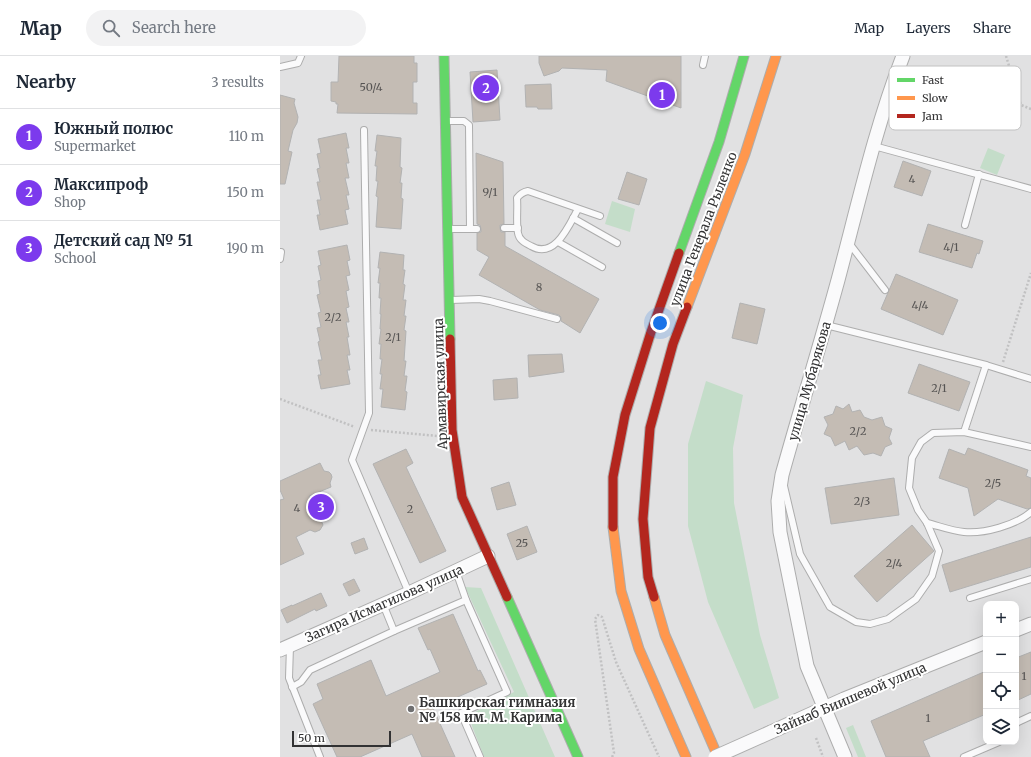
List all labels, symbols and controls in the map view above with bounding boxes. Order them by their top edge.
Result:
search box [86,10,366,46]
text: Map [20,16,62,40]
icon: search [100,17,122,39]
text: Search here [132,18,216,37]
text: Map [854,19,884,37]
text: Layers [906,19,951,37]
text: Share [973,19,1011,37]
legend [889,66,1021,130]
text: Nearby [16,71,76,93]
pin: 2 [473,73,499,103]
text: Fast [922,73,945,87]
text: 3 results [211,74,264,91]
house number: 50/4 [360,80,383,94]
pin: 1 [649,80,675,110]
text: Slow [922,91,948,105]
text: Jam [921,109,943,123]
text: Южный полюс [54,119,173,138]
text: 1 [26,128,32,145]
text: 110 m [229,128,264,145]
text: Supermarket [54,138,136,155]
street label: улица Генерала Рыленко [666,149,741,309]
house number: 4 [909,172,916,186]
text: Максипроф [54,175,148,194]
text: 2 [25,184,33,201]
text: 150 m [227,184,264,201]
house number: 9/1 [483,185,497,199]
text: Shop [54,194,86,211]
text: Детский сад № 51 [54,231,193,250]
text: 3 [25,240,33,257]
text: 190 m [227,240,264,257]
house number: 4/1 [943,240,959,254]
text: School [54,250,96,267]
house number: 8 [536,280,543,294]
house number: 4/4 [912,298,929,312]
house number: 2/2 [325,310,341,324]
your location [650,313,670,333]
street label: Армавирская улица [430,318,451,451]
street label: улица Мубарякова [784,319,835,443]
house number: 2/1 [385,330,401,344]
house number: 2/1 [931,381,947,395]
house number: 2/2 [850,424,866,438]
house number: 2/5 [985,476,1001,490]
pin: 3 [308,492,334,522]
house number: 2/3 [854,494,870,508]
house number: 4 [294,501,301,515]
house number: 2 [407,502,413,516]
house number: 25 [516,536,528,550]
house number: 2/4 [886,556,902,570]
street label: Загира Исмагилова улица [302,561,466,646]
map controls [983,601,1019,745]
button: + [983,601,1019,637]
button: − [983,637,1019,673]
street label: Зайнаб Биишевой улица [772,659,929,738]
house number: 1 [1022,669,1027,683]
button: locate [983,673,1019,709]
place label: Башкирская гимназия № 158 им. М. Карима [419,694,576,726]
marker: Башкирская гимназия № 158 им. М. Карима [406,704,416,714]
button: layers [983,709,1019,745]
house number: 1 [926,711,931,725]
scale bar [292,729,391,748]
text: 50 m [298,731,325,745]

